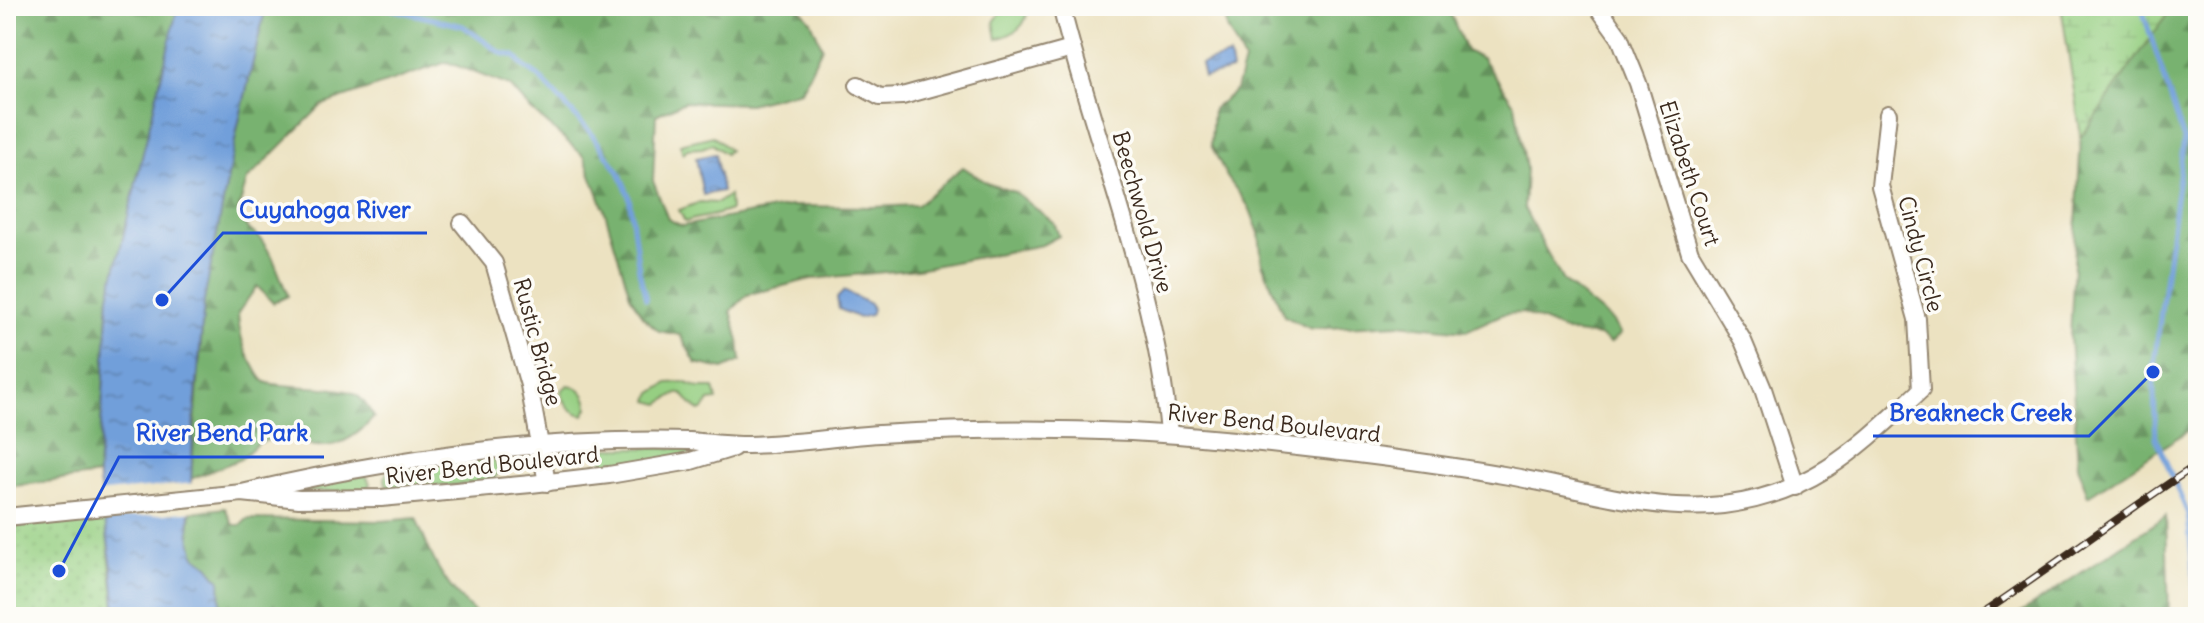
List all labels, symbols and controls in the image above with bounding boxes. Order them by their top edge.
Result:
street label: Elizabeth Court [1653,97,1727,249]
street label: Beechwold Drive [1107,128,1179,296]
callout: Cuyahoga River [223,185,427,233]
street label: Cindy Circle [1892,193,1950,315]
text: Cuyahoga River [239,194,411,224]
street label: Rustic Bridge [508,275,568,409]
callout: Breakneck Creek [1873,388,2089,436]
text: Breakneck Creek [1889,397,2073,427]
street label: River Bend Boulevard [1166,398,1382,448]
callout: River Bend Park [119,409,324,457]
text: River Bend Park [136,417,308,447]
street label: River Bend Boulevard [384,440,600,490]

